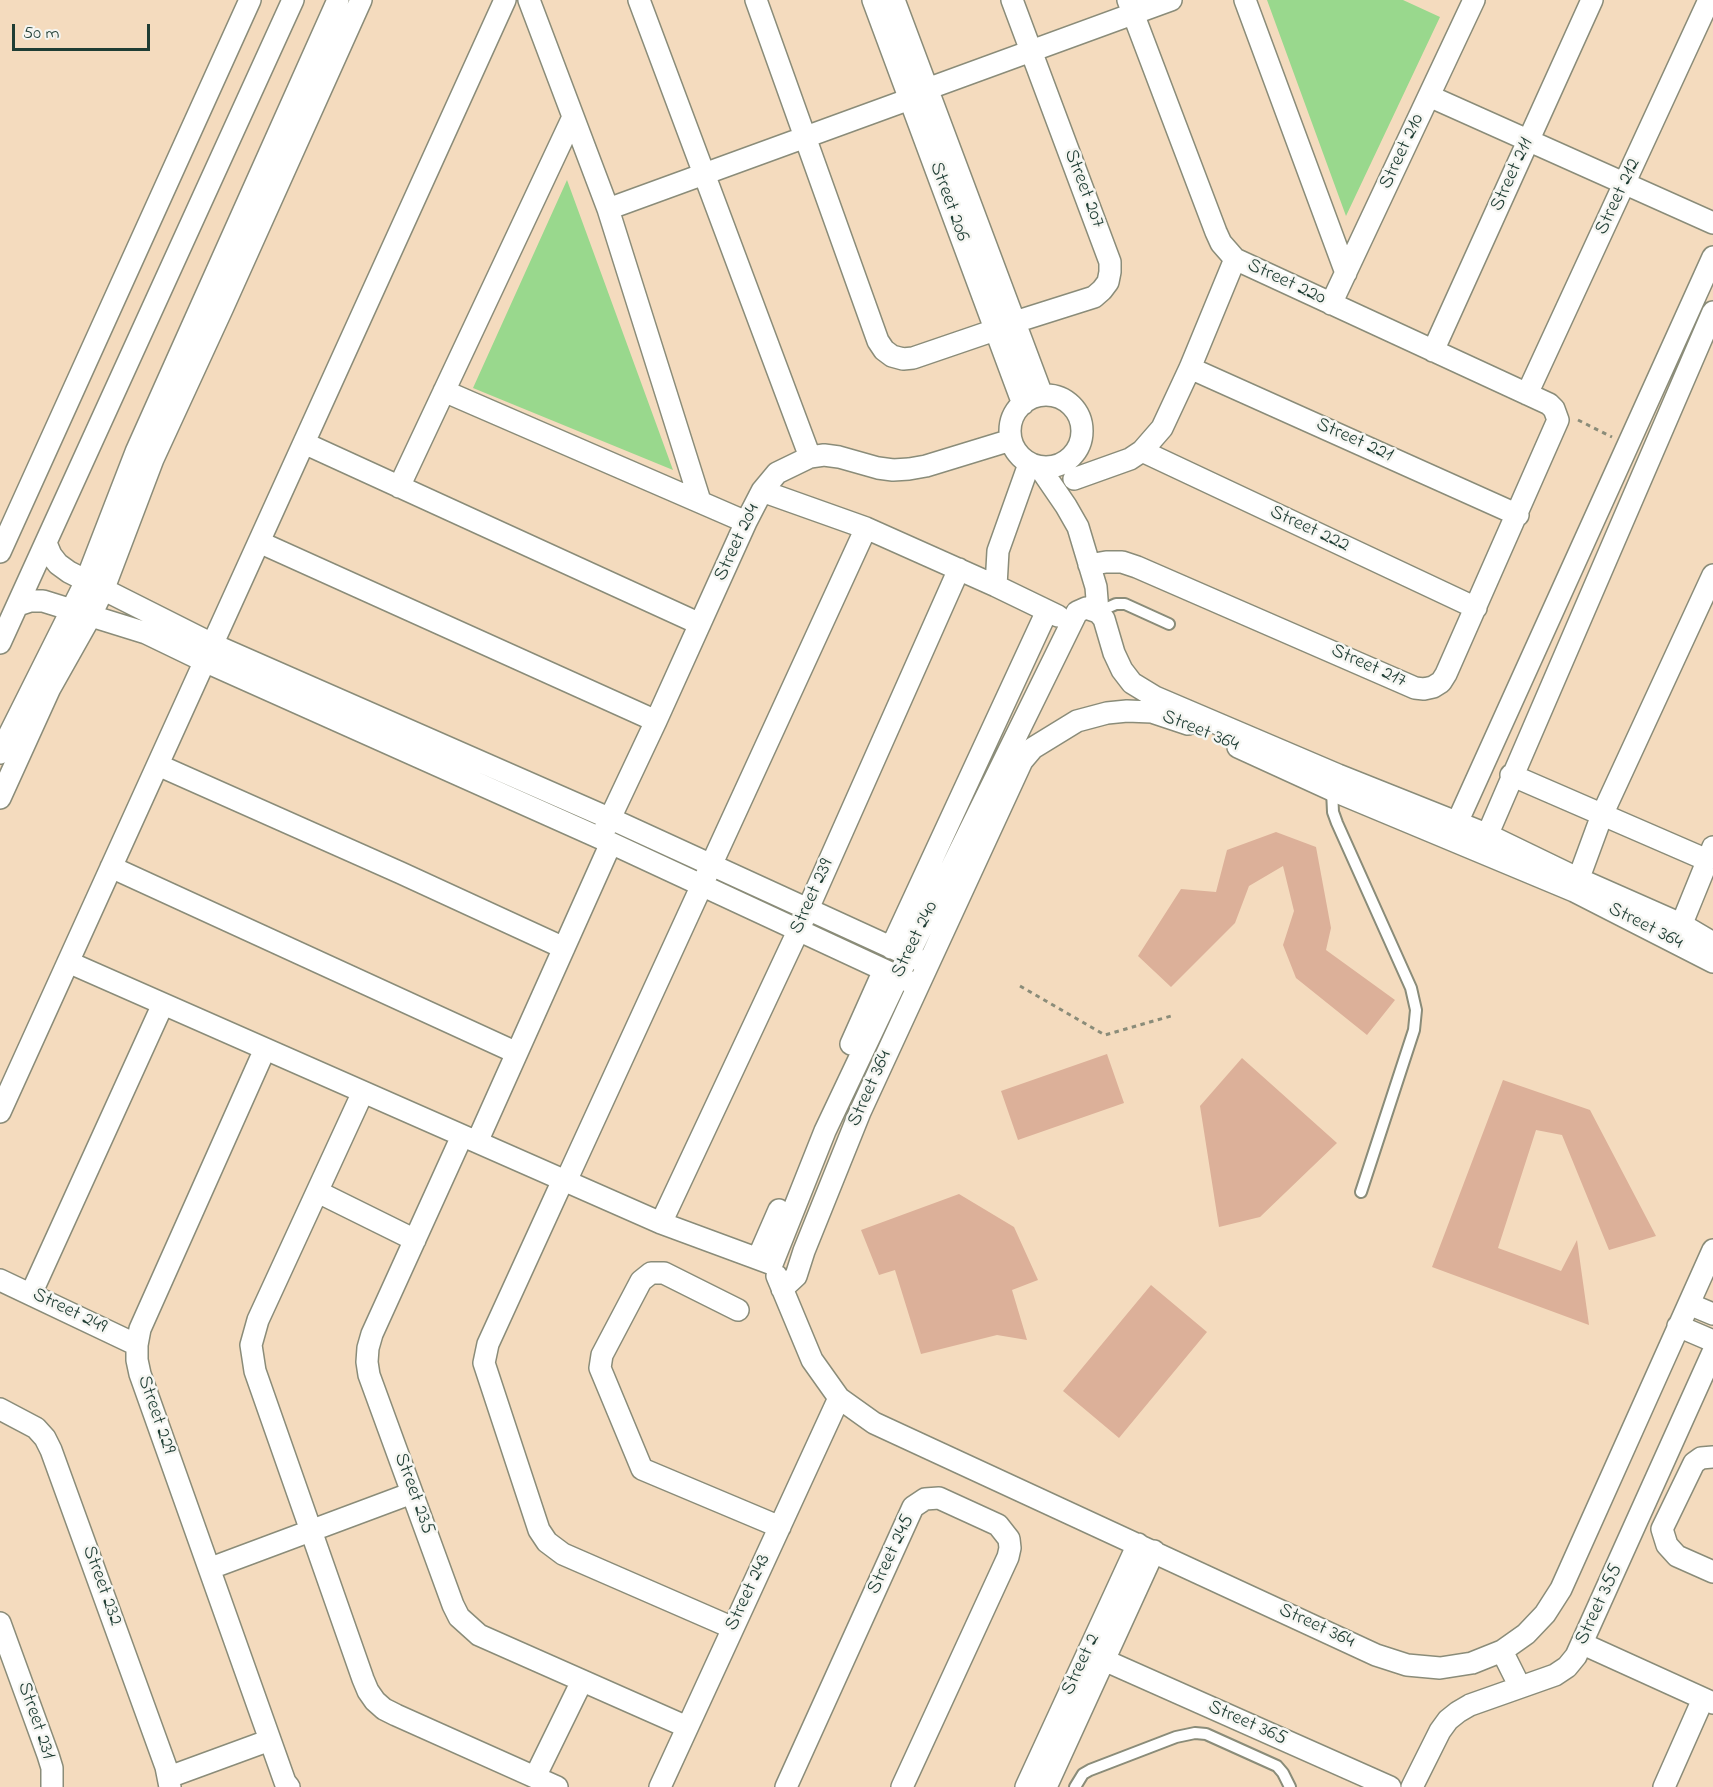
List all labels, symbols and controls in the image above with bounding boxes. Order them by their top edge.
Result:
scale bar [15,12,153,50]
text: 50 m [23,21,60,47]
street label: Street 210 [1375,111,1431,193]
street label: Street 211 [1486,134,1540,216]
street label: Street 207 [1057,146,1109,232]
street label: Street 212 [1591,155,1647,239]
street label: Street 206 [923,159,973,245]
street label: Street 220 [1243,254,1329,312]
street label: Street 221 [1312,413,1396,469]
street label: Street 204 [710,501,766,585]
street label: Street 222 [1265,501,1353,559]
street label: Street 217 [1327,640,1409,694]
street label: Street 364 [1158,706,1242,758]
street label: Street 239 [786,856,840,938]
street label: Street 240 [887,898,945,982]
street label: Street 364 [1604,898,1686,956]
street label: Street 364 [844,1047,898,1131]
street label: Street 249 [28,1284,110,1340]
street label: Street 229 [130,1373,180,1457]
street label: Street 235 [387,1450,439,1538]
street label: Street 245 [863,1511,921,1599]
street label: Street 232 [75,1543,127,1629]
street label: Street 243 [721,1551,777,1635]
street label: Street 355 [1571,1561,1629,1649]
street label: Street 364 [1274,1599,1358,1655]
street label: Street 2 [1057,1630,1107,1700]
street label: Street 231 [11,1679,59,1763]
street label: Street 365 [1204,1696,1290,1752]

